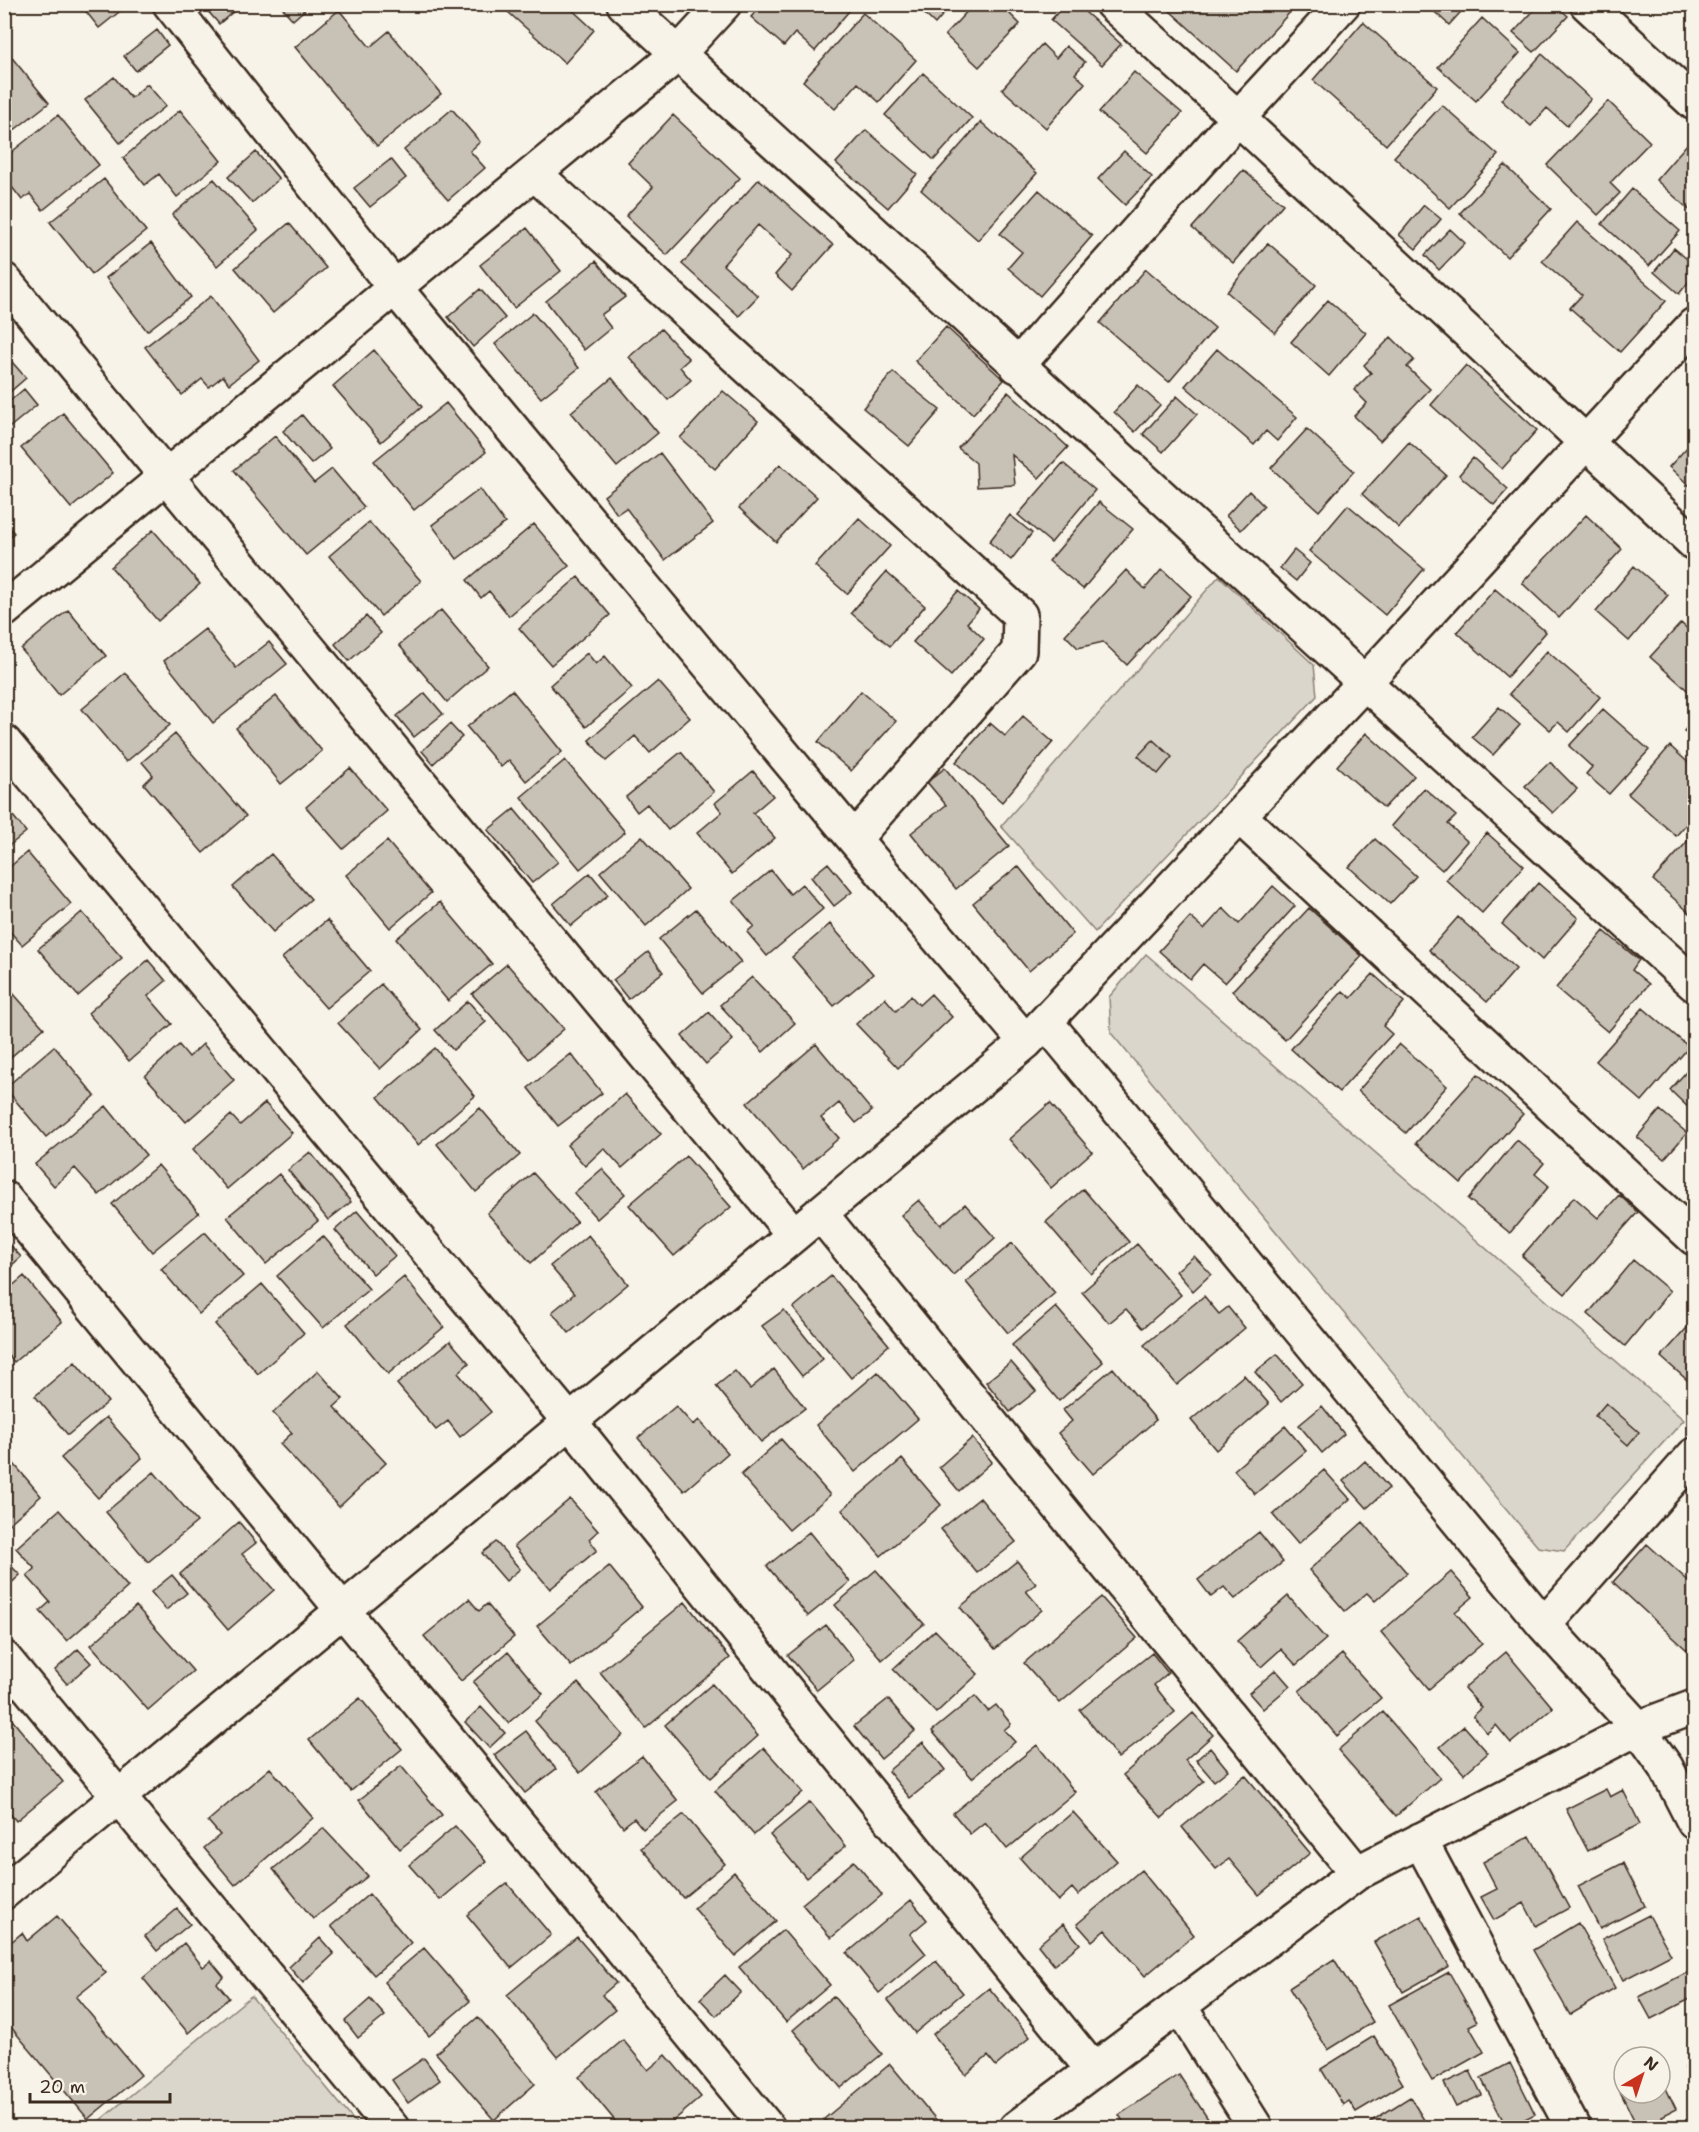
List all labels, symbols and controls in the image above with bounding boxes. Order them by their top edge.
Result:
north arrow [1612,2045,1672,2105]
text: N [1640,2052,1663,2076]
scale bar [30,2066,170,2104]
text: 20 m [39,2075,85,2099]

